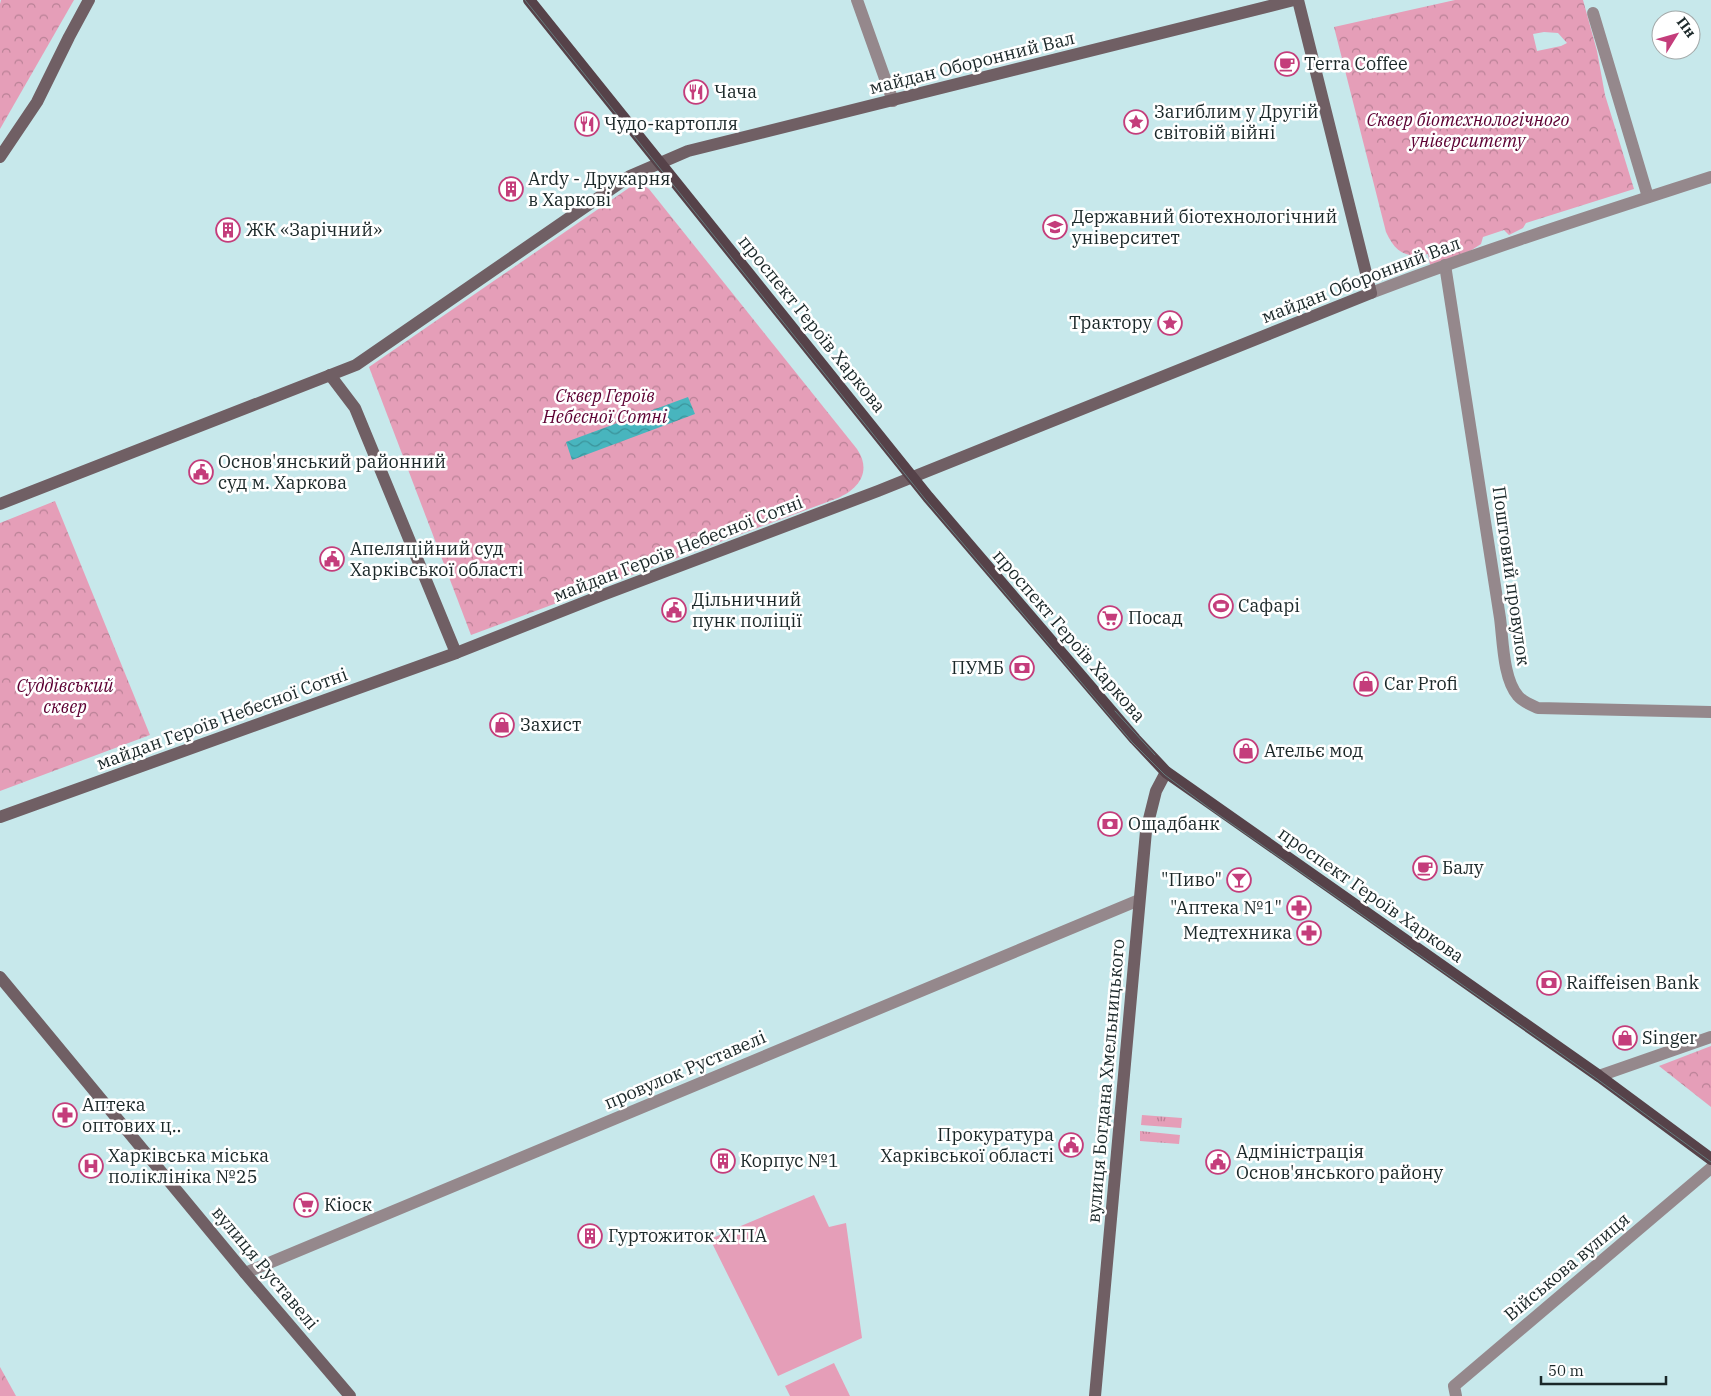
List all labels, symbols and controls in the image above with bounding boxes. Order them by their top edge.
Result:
north arrow [1651,10,1701,60]
text: Пн [1673,13,1700,41]
street label: майдан Оборонний Вал [867,26,1077,99]
cafe icon: Terra Coffee [1274,51,1300,77]
place label: Terra Coffee [1304,52,1408,75]
restaurant icon: Чача [683,79,709,105]
place label: Чача [714,80,757,103]
place label: Загиблим у Другій світовій війні [1154,100,1319,144]
park label: Сквер біотехнологічного університету [1366,108,1570,152]
place icon: Загиблим у Другій світовій війні [1123,109,1149,135]
restaurant icon: Чудо-картопля [574,111,600,137]
place label: Чудо-картопля [604,112,738,135]
place label: Ardy - Друкарня в Харкові [528,167,671,211]
building icon: Ardy - Друкарня в Харкові [498,176,524,202]
place label: Державний біотехнологічний університет [1072,205,1337,249]
school or university icon: Державний біотехнологічний університет [1042,214,1068,240]
building icon: ЖК «Зарічний» [215,217,241,243]
place label: ЖК «Зарічний» [246,218,382,241]
street label: проспект Героїв Харкова [734,230,891,417]
street label: майдан Оборонний Вал [1258,231,1464,328]
place icon: Трактору [1157,310,1183,336]
place label: Трактору [1069,311,1152,334]
park label: Сквер Героїв Небесної Сотні [542,384,668,428]
place label: Основ'янський районний суд м. Харкова [218,450,446,494]
public building icon: Основ'янський районний суд м. Харкова [188,459,214,485]
street label: Поштовий провулок [1488,485,1536,668]
street label: майдан Героїв Небесної Сотні [550,490,806,607]
place label: Апеляційний суд Харківської області [350,537,524,581]
street label: проспект Героїв Харкова [988,545,1151,727]
public building icon: Апеляційний суд Харківської області [319,546,345,572]
place label: Дільничний пунк поліції [692,588,802,632]
sports icon: Сафарі [1208,593,1234,619]
place label: Сафарі [1238,594,1300,617]
public building icon: Дільничний пунк поліції [661,597,687,623]
supermarket icon: Посад [1097,605,1123,631]
place label: Посад [1128,606,1183,629]
bank icon: ПУМБ [1009,655,1035,681]
place label: ПУМБ [951,656,1004,679]
street label: майдан Героїв Небесної Сотні [93,662,351,775]
shop icon: Car Profi [1353,671,1379,697]
place label: Car Profi [1384,672,1458,695]
park label: Суддівський сквер [16,674,114,718]
shop icon: Захист [489,712,515,738]
place label: Захист [520,713,581,736]
shop icon: Ательє мод [1233,738,1259,764]
place label: Ательє мод [1264,739,1363,762]
bank icon: Ощадбанк [1097,811,1123,837]
place label: Ощадбанк [1128,812,1220,835]
street label: проспект Героїв Харкова [1274,822,1469,968]
cafe icon: Балу [1412,855,1438,881]
place label: Балу [1442,856,1484,879]
bar icon: "Пиво" [1226,867,1252,893]
place label: "Пиво" [1161,868,1222,891]
pharmacy icon: "Аптека №1" [1286,895,1312,921]
place label: "Аптека №1" [1170,896,1282,919]
pharmacy icon: Медтехника [1296,920,1322,946]
place label: Медтехника [1183,921,1292,944]
street label: вулиця Богдана Хмельницького [1082,938,1129,1224]
bank icon: Raiffeisen Bank [1536,970,1562,996]
place label: Raiffeisen Bank [1566,971,1700,994]
street label: провулок Руставелі [600,1025,769,1114]
shop icon: Singer [1612,1025,1638,1051]
place label: Singer [1642,1026,1697,1049]
place label: Аптека оптових ц‥ [82,1093,181,1137]
pharmacy icon: Аптека оптових ц‥ [52,1102,78,1128]
place label: Прокуратура Харківської області [881,1123,1054,1167]
public building icon: Прокуратура Харківської області [1058,1132,1084,1158]
place label: Адміністрація Основ'янського району [1236,1140,1444,1184]
place label: Харківська міська поліклініка №25 [108,1144,269,1188]
building icon: Корпус №1 [710,1148,736,1174]
place label: Корпус №1 [740,1149,839,1172]
public building icon: Адміністрація Основ'янського району [1205,1149,1231,1175]
hospital icon: Харківська міська поліклініка №25 [78,1153,104,1179]
supermarket icon: Кіоск [293,1192,319,1218]
place label: Кіоск [324,1193,373,1216]
street label: вулиця Руставелі [207,1201,324,1334]
street label: Військова вулиця [1499,1207,1634,1326]
building icon: Гуртожиток ХГПА [577,1223,603,1249]
place label: Гуртожиток ХГПА [608,1224,768,1247]
scale bar [1541,1354,1666,1386]
text: 50 m [1548,1361,1584,1380]

